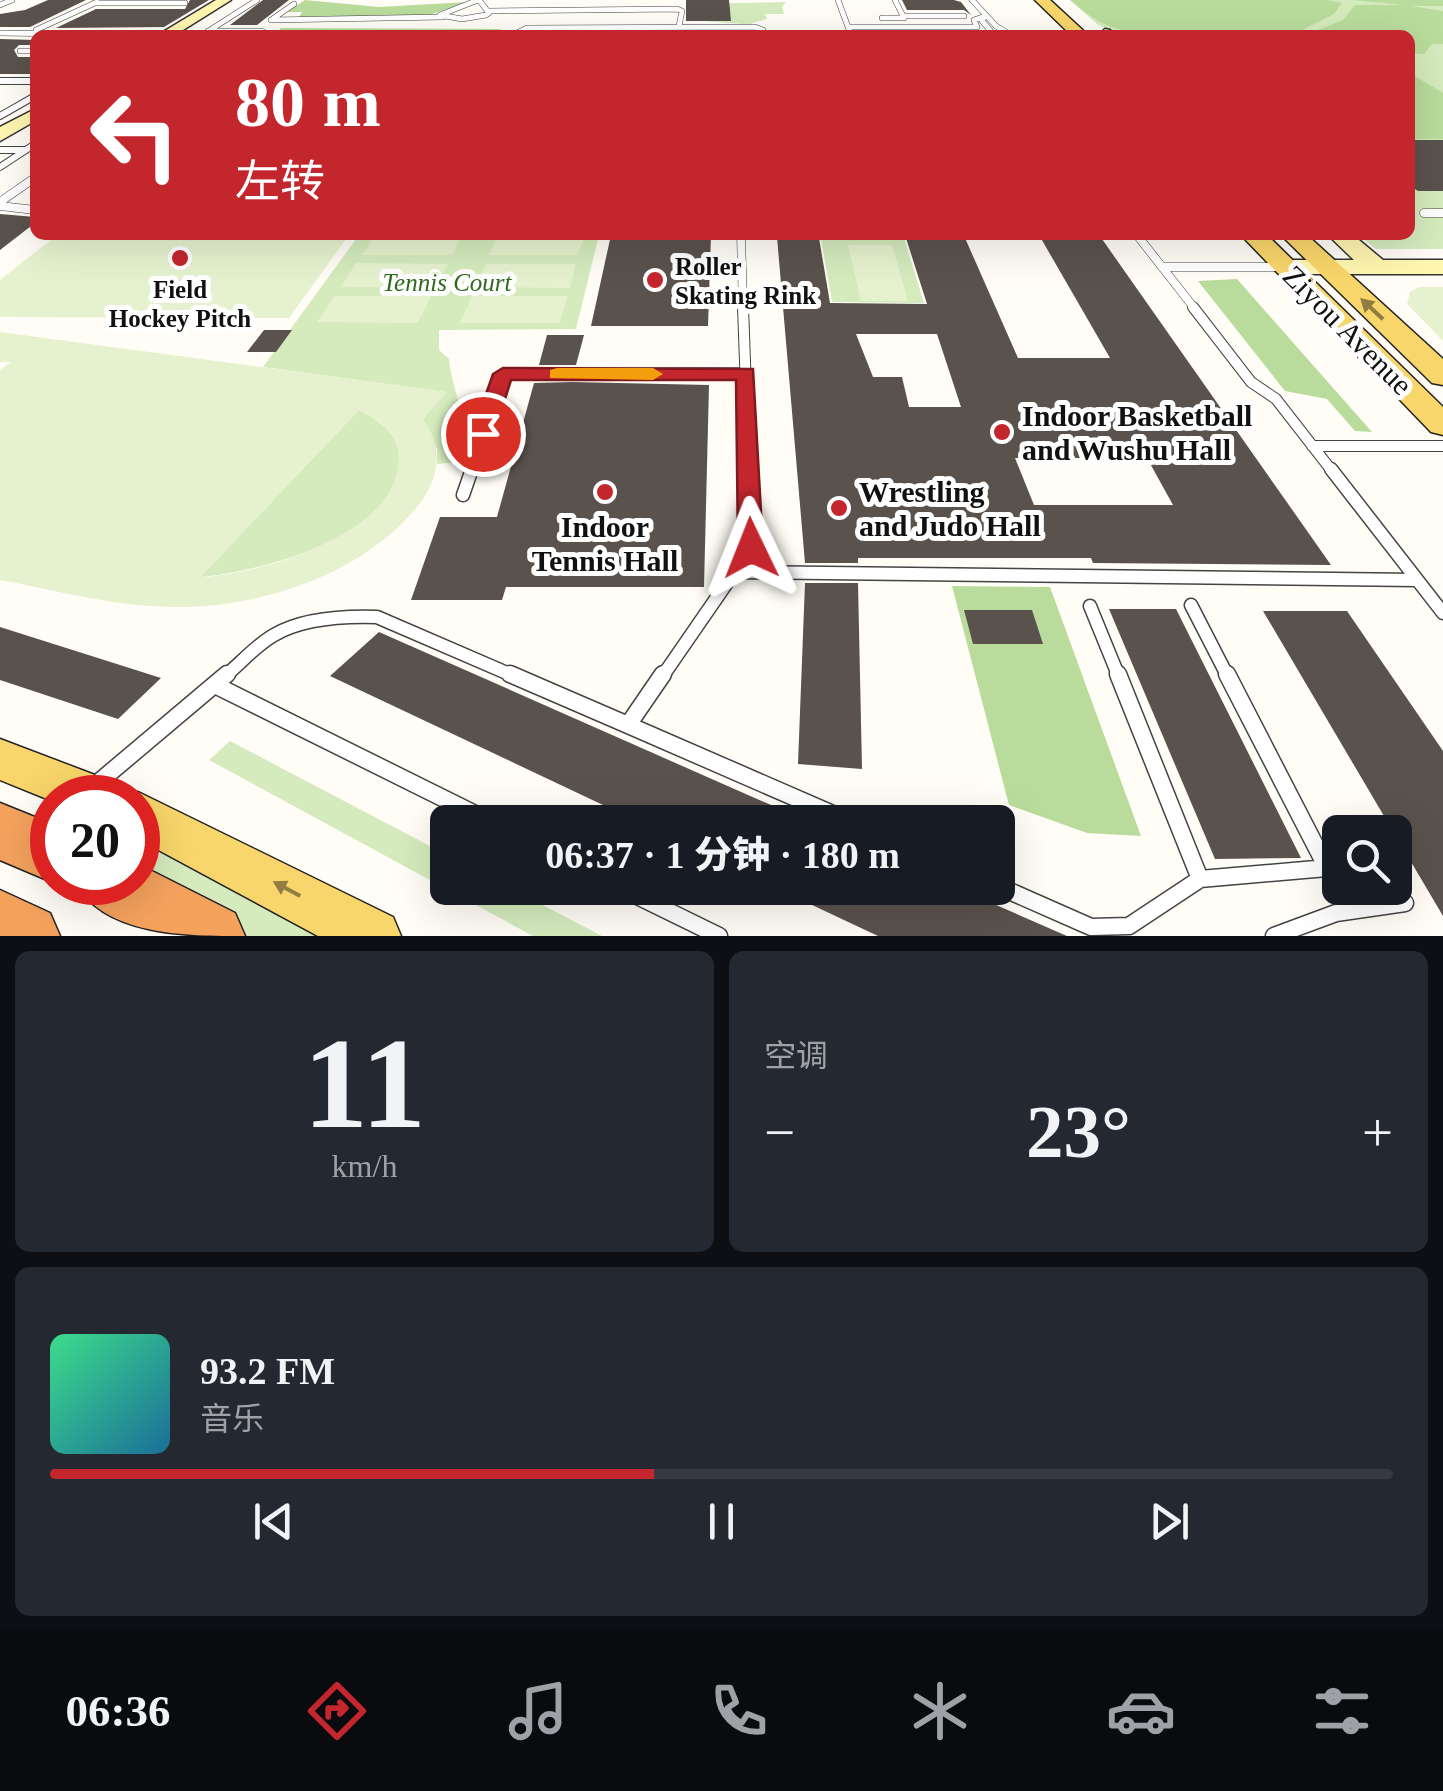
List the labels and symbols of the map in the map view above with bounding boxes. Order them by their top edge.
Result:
marker: Field Hockey Pitch [169,247,191,269]
place label: Roller Skating Rink [675,253,816,309]
street label: Ziyou Avenue [1277,259,1419,401]
park label: Tennis Court [383,269,513,296]
marker: Roller Skating Rink [644,269,666,291]
place label: Field Hockey Pitch [109,276,251,332]
one-way arrow [1360,298,1384,321]
pin [441,392,526,477]
place label: Indoor Basketball and Wushu Hall [1022,399,1252,466]
marker: Indoor Basketball and Wushu Hall [991,421,1013,443]
place label: Wrestling and Judo Hall [859,475,1041,542]
marker: Indoor Tennis Hall [594,481,616,503]
position arrow [699,496,803,600]
marker: Wrestling and Judo Hall [828,497,850,519]
place label: Indoor Tennis Hall [532,510,678,577]
speed limit sign: 20 [30,775,160,905]
one-way arrow [273,881,301,898]

